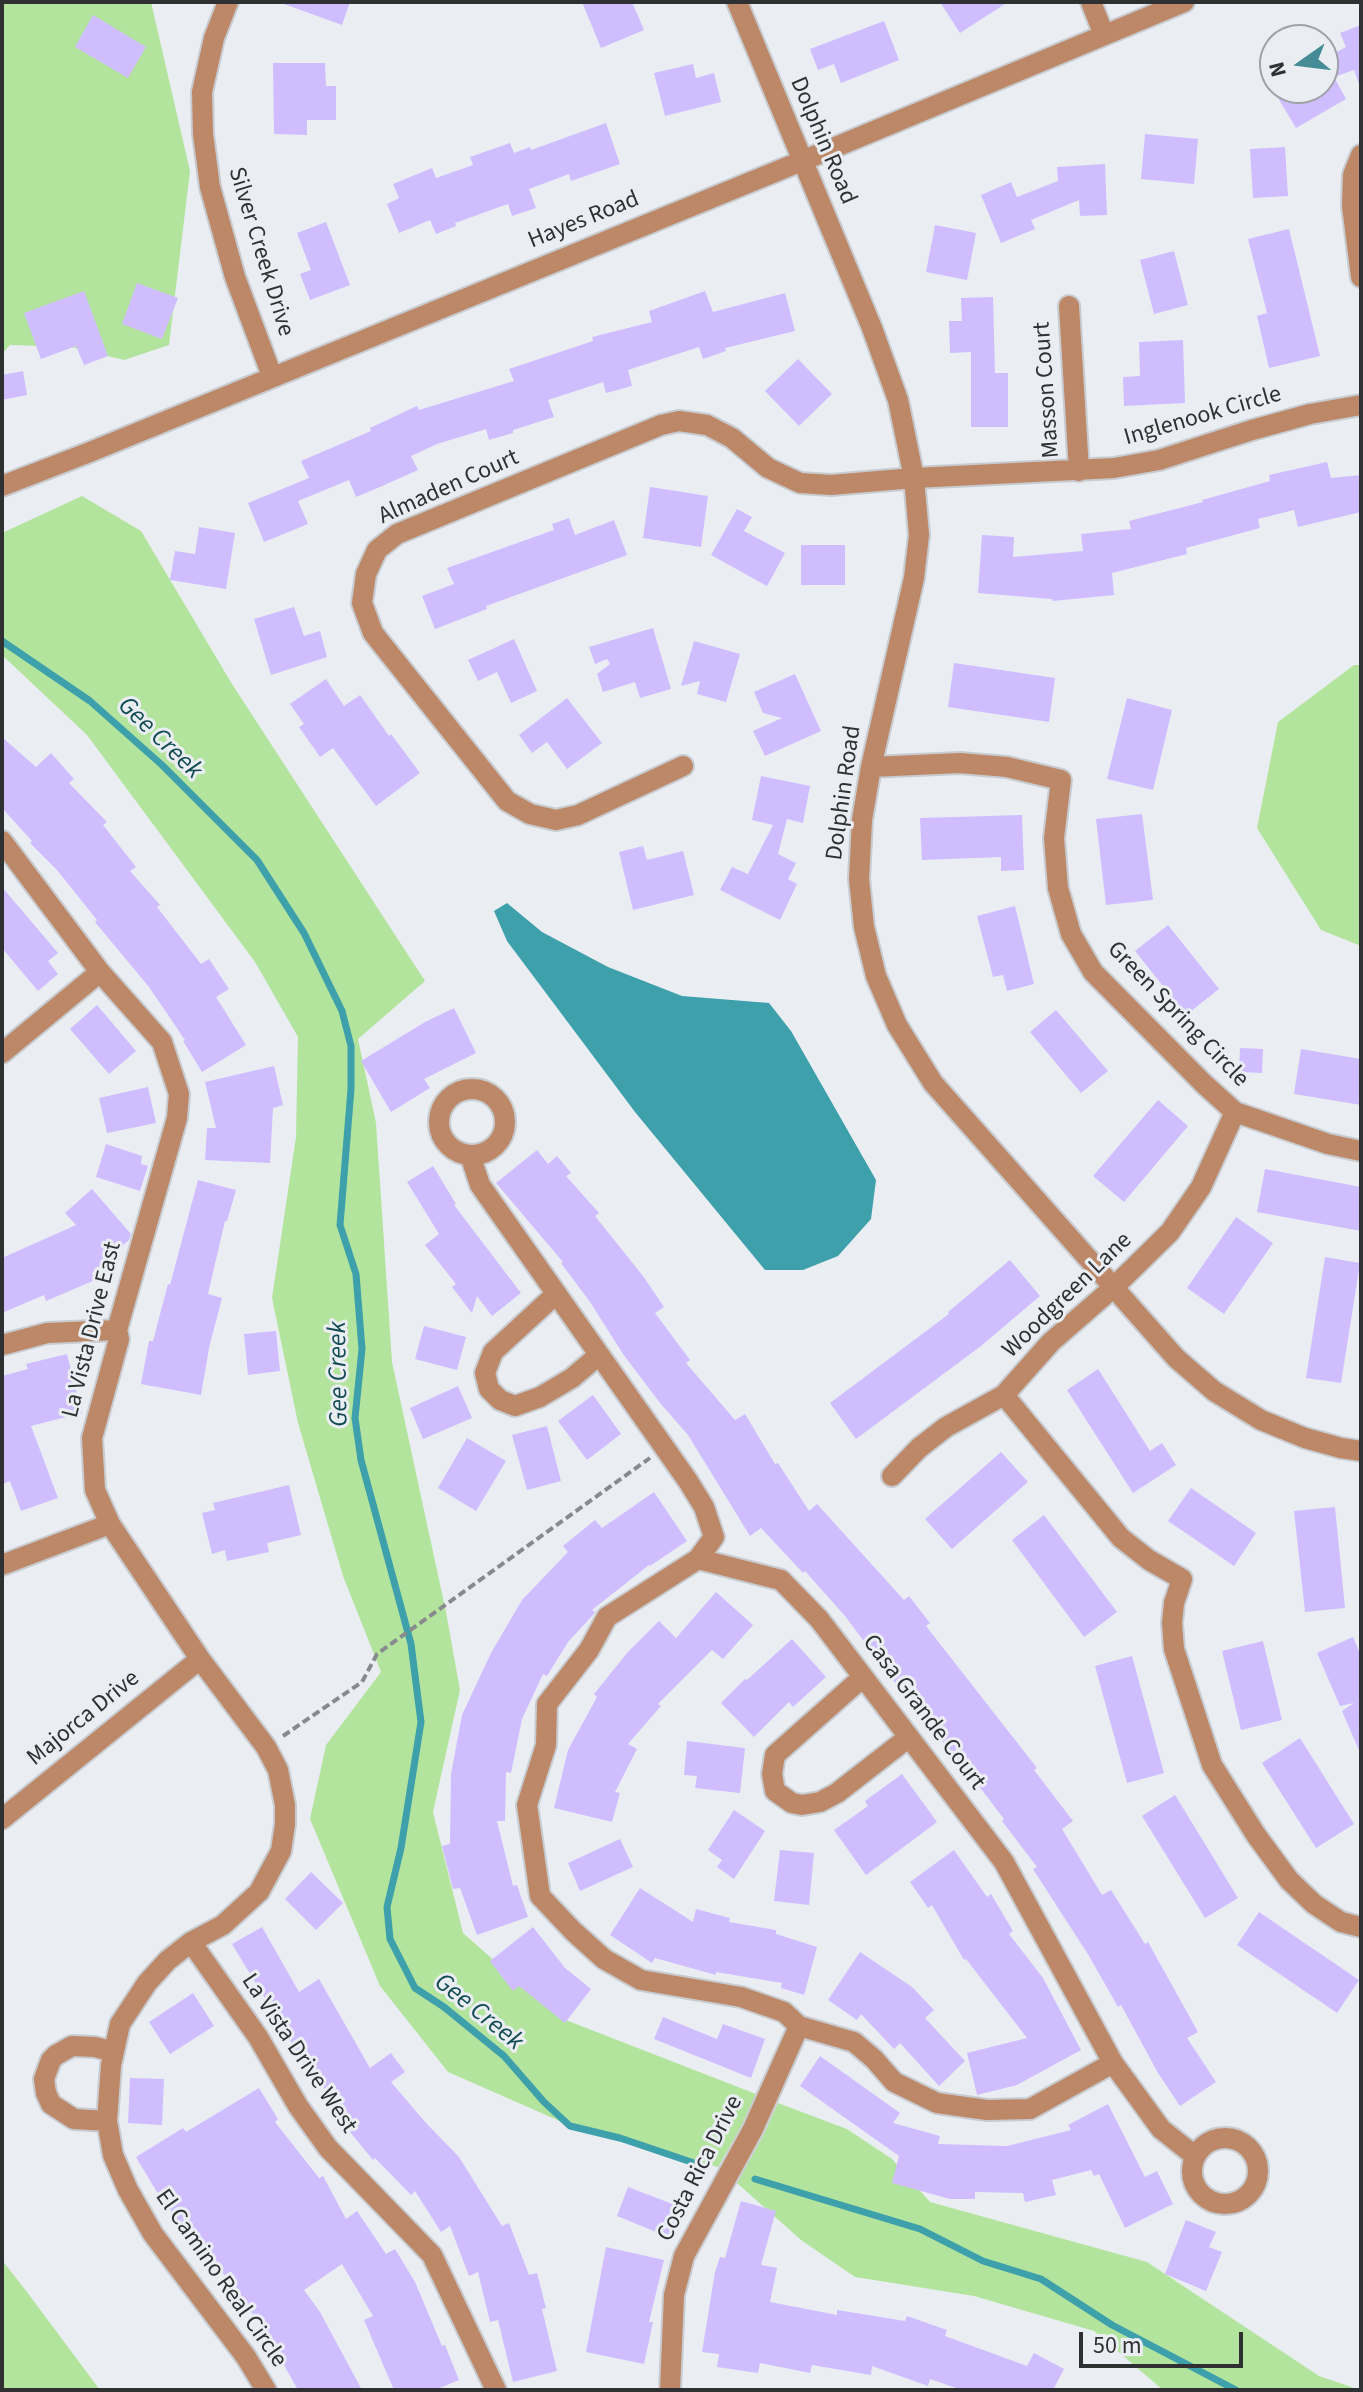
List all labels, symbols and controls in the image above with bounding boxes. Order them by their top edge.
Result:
north arrow [1259,24,1339,104]
text: N [1260,58,1295,80]
street label: Dolphin Road [782,73,862,209]
street label: Silver Creek Drive [221,164,299,340]
street label: Hayes Road [524,186,644,256]
street label: Masson Court [1029,321,1067,459]
street label: Inglenook Circle [1121,381,1285,453]
street label: Almaden Court [374,444,524,532]
water label: Gee Creek [110,691,208,787]
street label: Dolphin Road [821,724,869,862]
street label: Green Spring Circle [1100,936,1254,1094]
street label: Woodgreen Lane [997,1227,1139,1365]
street label: La Vista Drive East [57,1239,129,1421]
water label: Gee Creek [323,1321,357,1427]
street label: Casa Grande Court [855,1630,991,1796]
street label: Majorca Drive [22,1665,146,1773]
water label: Gee Creek [427,1968,529,2058]
street label: La Vista Drive West [234,1969,362,2139]
street label: Costa Rica Drive [652,2091,750,2247]
street label: El Camino Real Circle [148,2184,292,2374]
scale bar [1083,2316,1247,2366]
text: 50 m [1093,2328,1142,2363]

